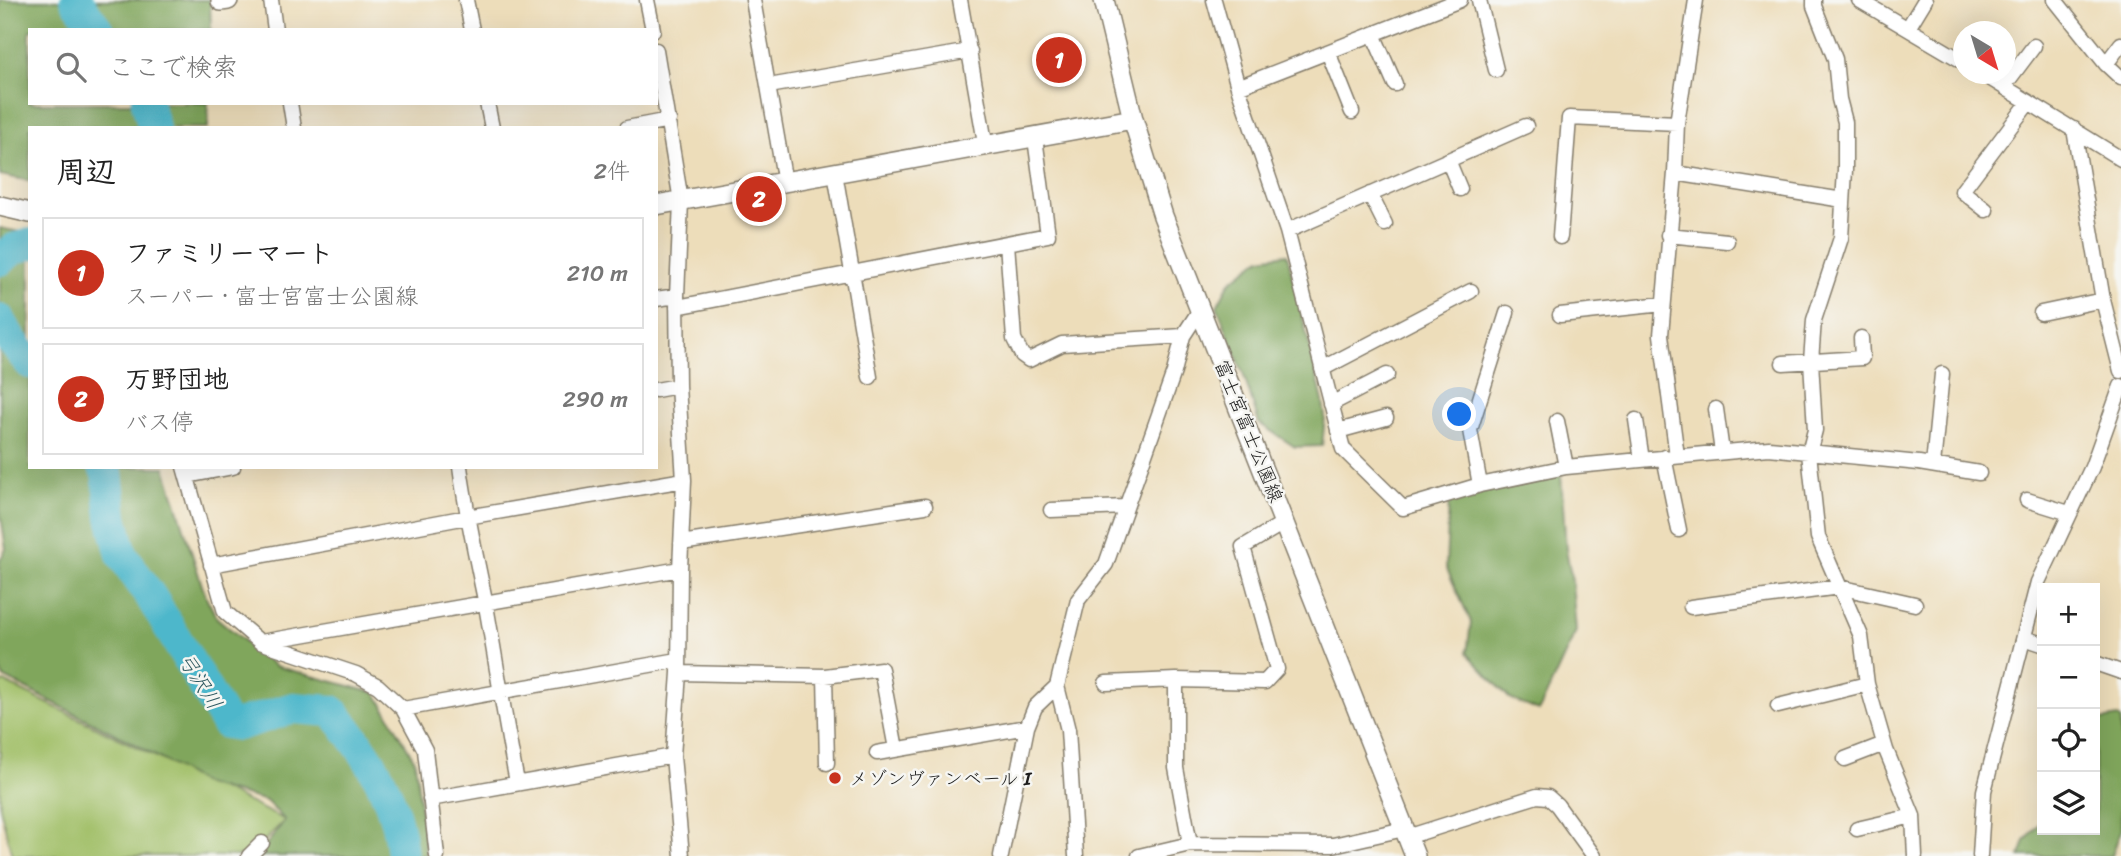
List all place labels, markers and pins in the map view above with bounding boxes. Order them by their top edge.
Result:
pin: 1 [1036,34,1082,86]
pin: 2 [736,173,782,225]
place label: メゾンヴァンベール I [849,762,1033,795]
marker: メゾンヴァンベール I [827,770,843,786]

